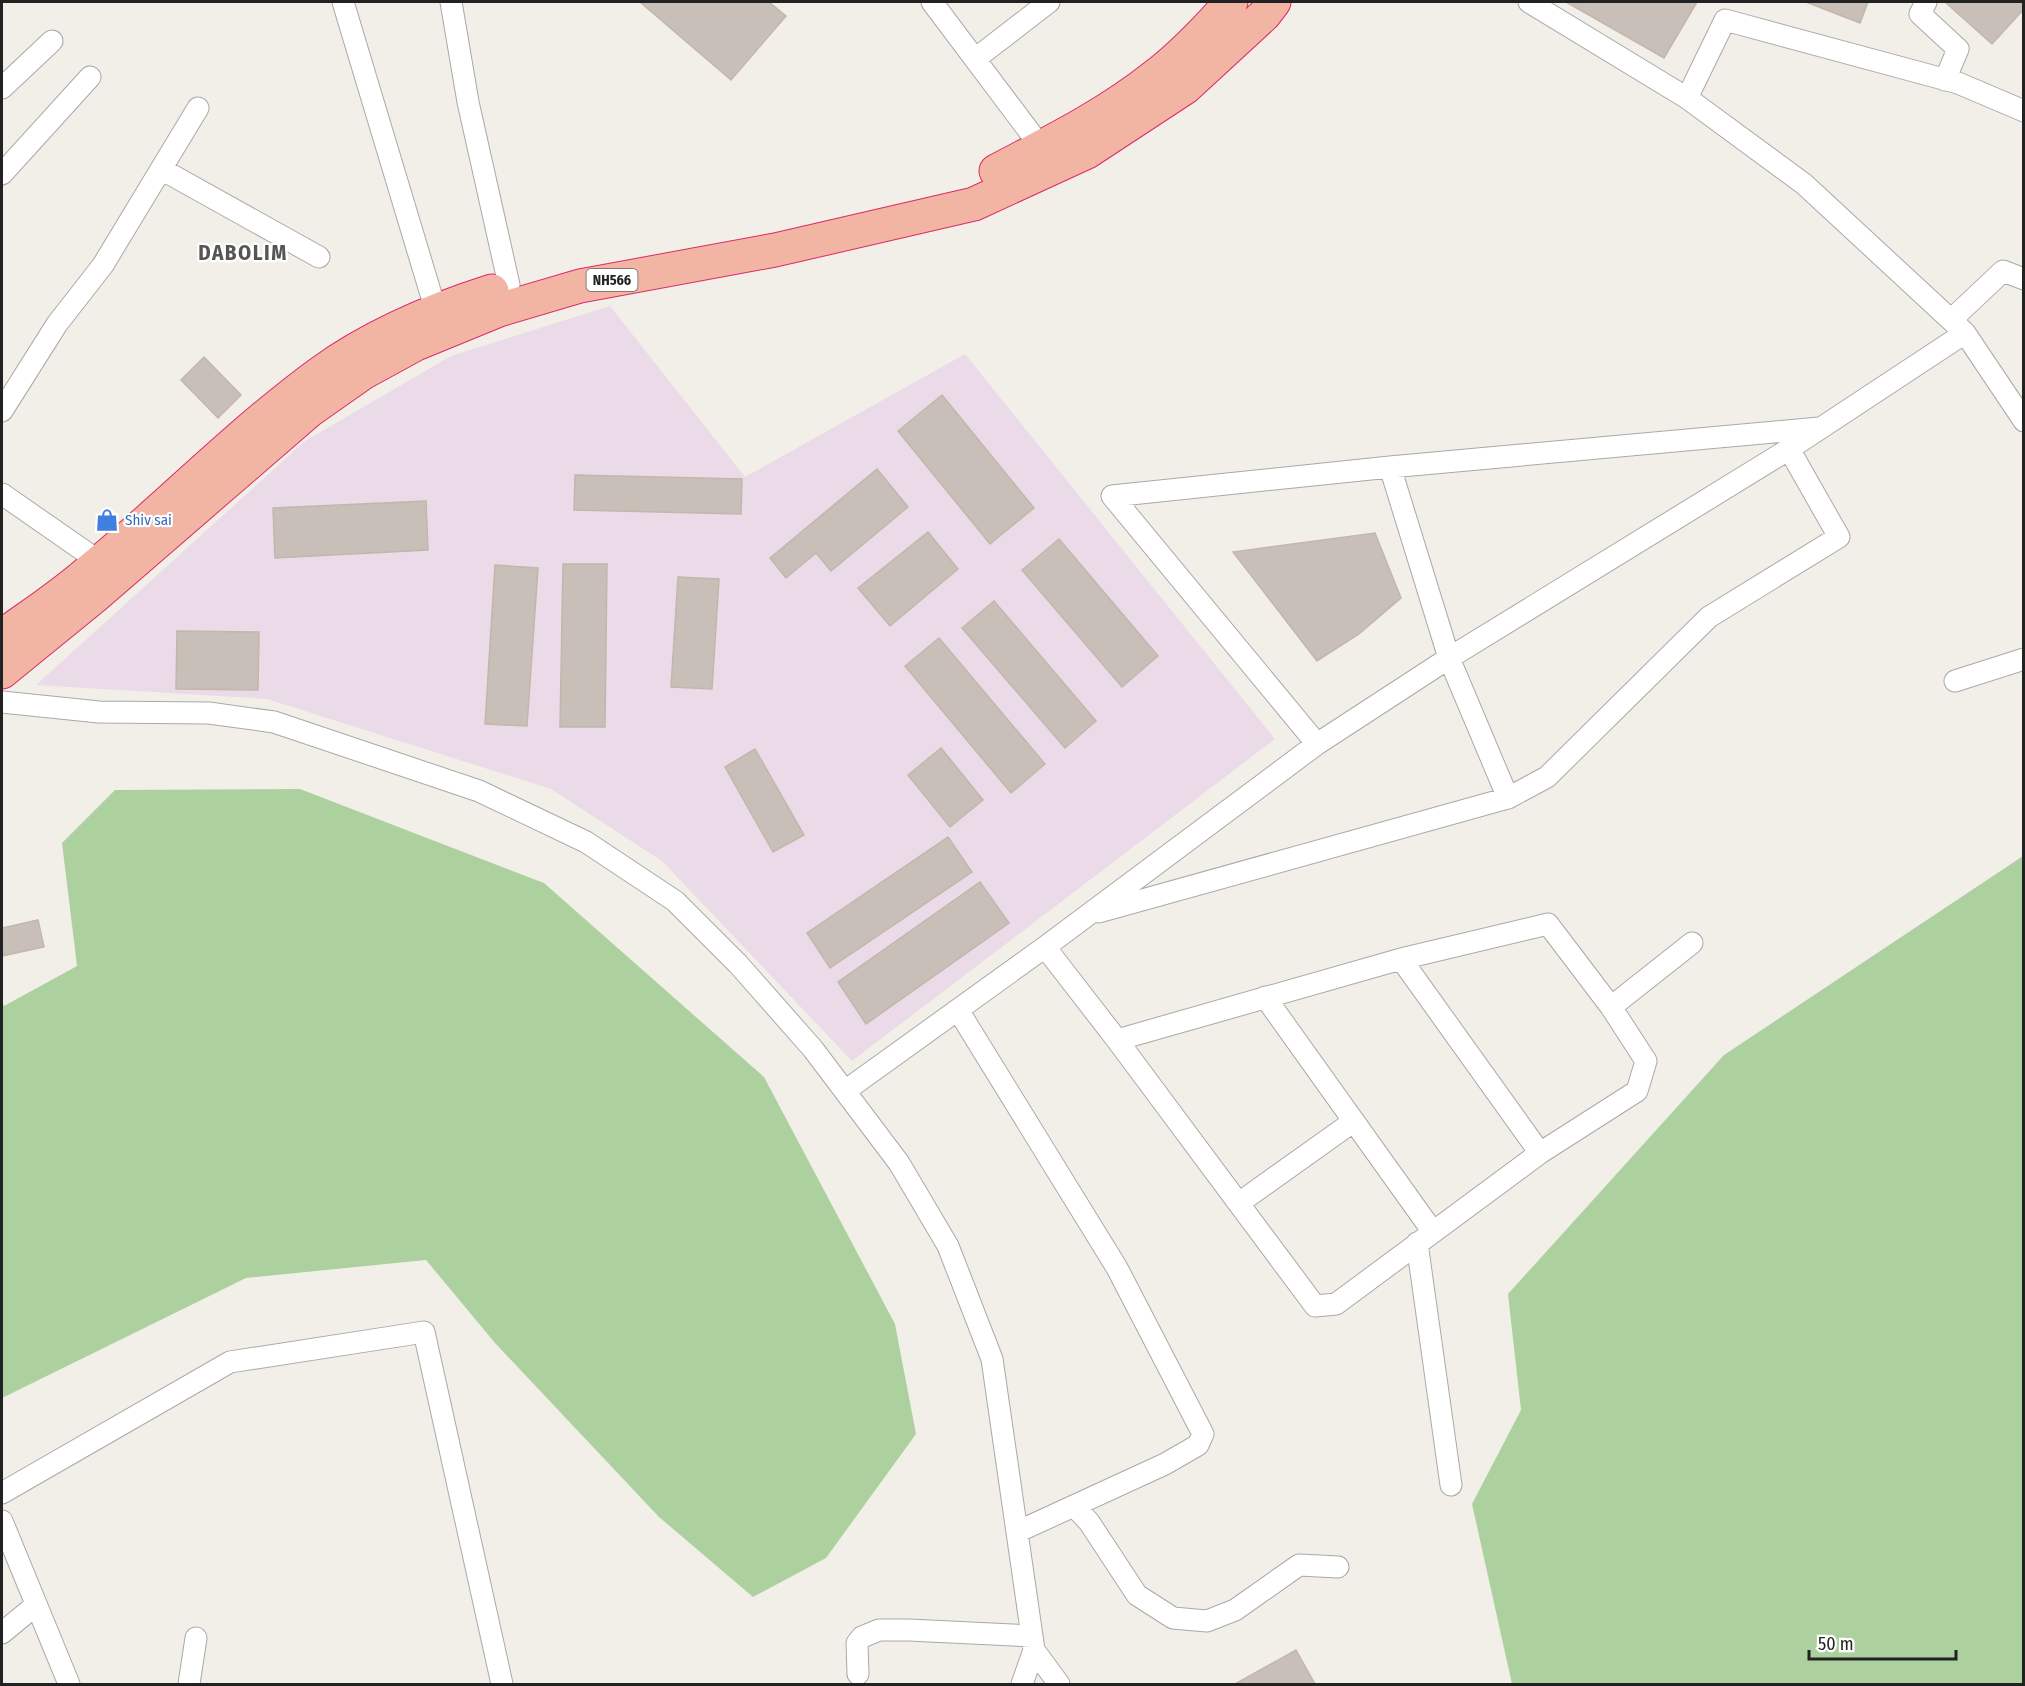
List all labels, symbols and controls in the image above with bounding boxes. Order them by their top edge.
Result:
district label: DABOLIM [198,240,288,266]
road number: NH566 [586,269,638,291]
shop icon: Shiv sai [94,507,120,533]
place label: Shiv sai [125,511,172,529]
scale bar [1809,1623,1956,1661]
text: 50 m [1818,1633,1854,1655]

